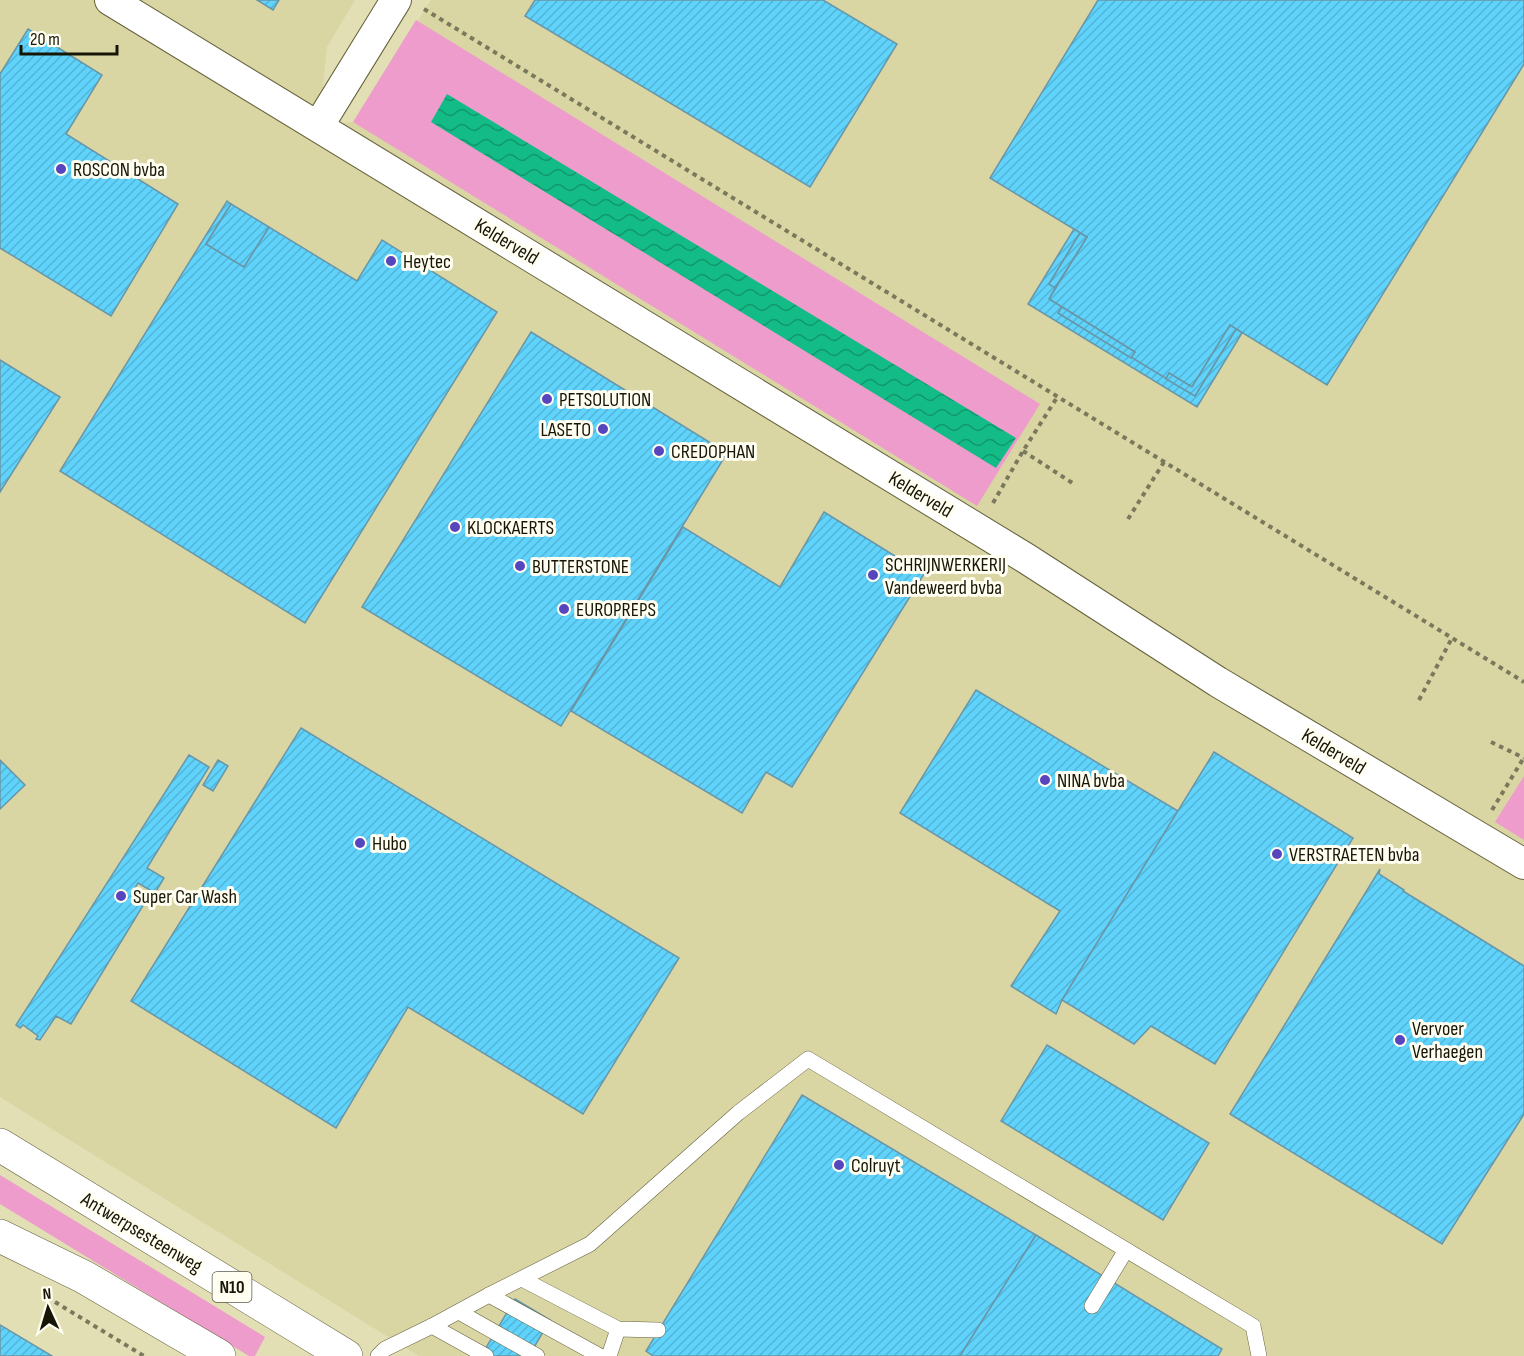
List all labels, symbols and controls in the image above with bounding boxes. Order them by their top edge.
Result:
scale bar [21,18,117,56]
text: 20 m [30,29,60,50]
place label: ROSCON bvba [73,158,165,182]
marker: ROSCON bvba [54,162,68,176]
street label: Kelderveld [470,213,543,270]
place label: Heytec [403,250,451,274]
marker: Heytec [384,254,398,268]
place label: PETSOLUTION [559,388,651,412]
marker: PETSOLUTION [540,392,554,406]
place label: LASETO [540,418,591,442]
marker: LASETO [596,422,610,436]
place label: CREDOPHAN [671,440,755,464]
marker: CREDOPHAN [652,444,666,458]
street label: Kelderveld [884,466,957,523]
place label: KLOCKAERTS [467,516,554,540]
marker: KLOCKAERTS [448,520,462,534]
place label: SCHRIJNWERKERIJ Vandeweerd bvba [885,553,1006,600]
place label: BUTTERSTONE [532,555,629,579]
marker: BUTTERSTONE [513,559,527,573]
marker: SCHRIJNWERKERIJ Vandeweerd bvba [866,568,880,582]
place label: EUROPREPS [576,598,656,622]
marker: EUROPREPS [557,602,571,616]
street label: Kelderveld [1297,723,1370,780]
place label: NINA bvba [1057,769,1125,793]
marker: NINA bvba [1038,773,1052,787]
place label: Hubo [372,832,407,856]
marker: Hubo [353,836,367,850]
place label: VERSTRAETEN bvba [1289,843,1420,867]
marker: VERSTRAETEN bvba [1270,847,1284,861]
place label: Super Car Wash [133,885,237,909]
marker: Super Car Wash [114,889,128,903]
place label: Vervoer Verhaegen [1412,1017,1483,1064]
marker: Vervoer Verhaegen [1393,1033,1407,1047]
place label: Colruyt [851,1154,901,1178]
marker: Colruyt [832,1158,846,1172]
street label: Antwerpsesteenweg [76,1187,206,1278]
road number: N10 [212,1272,252,1302]
north arrow [18,1278,78,1338]
text: N [42,1285,52,1304]

